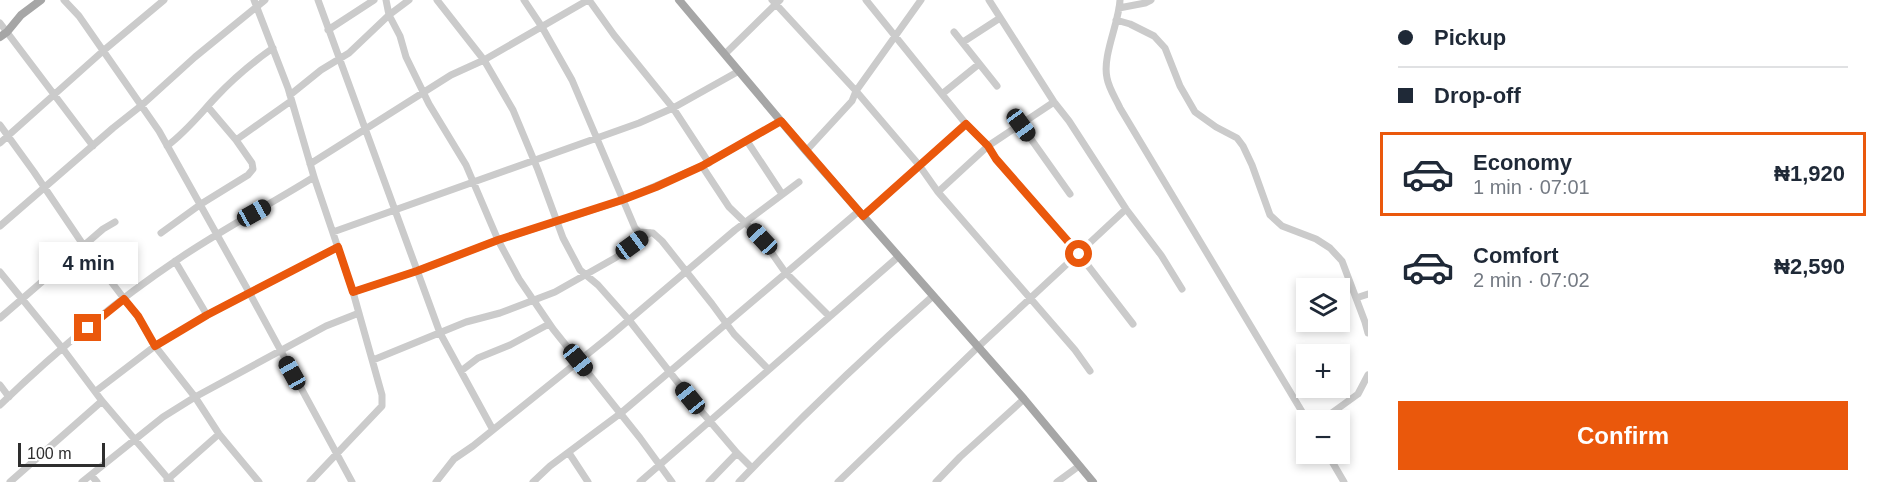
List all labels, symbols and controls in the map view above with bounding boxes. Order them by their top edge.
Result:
text: Pickup [1434,25,1506,50]
text: Drop-off [1434,83,1521,108]
car [1003,105,1039,145]
icon: car [1401,147,1455,201]
text: Economy [1473,150,1572,175]
text: ₦1,920 [1774,161,1845,186]
text: 1 min · 07:01 [1473,176,1590,198]
car [234,196,274,230]
car [743,220,781,258]
car [612,227,652,263]
route start [1065,240,1092,267]
icon: car [1401,240,1455,294]
callout: 4 min [38,241,138,283]
text: Comfort [1473,243,1559,268]
text: 4 min [62,252,115,274]
text: ₦2,590 [1774,254,1845,279]
text: 2 min · 07:02 [1473,269,1590,291]
map controls [1296,278,1350,464]
button: layers [1296,278,1350,332]
route end [74,314,101,341]
car [560,340,596,380]
button: + [1296,344,1350,398]
car [275,353,309,393]
car [672,378,708,418]
button: Confirm [1398,401,1848,470]
button: − [1296,410,1350,464]
scale bar [18,440,105,468]
text: 100 m [27,445,71,462]

